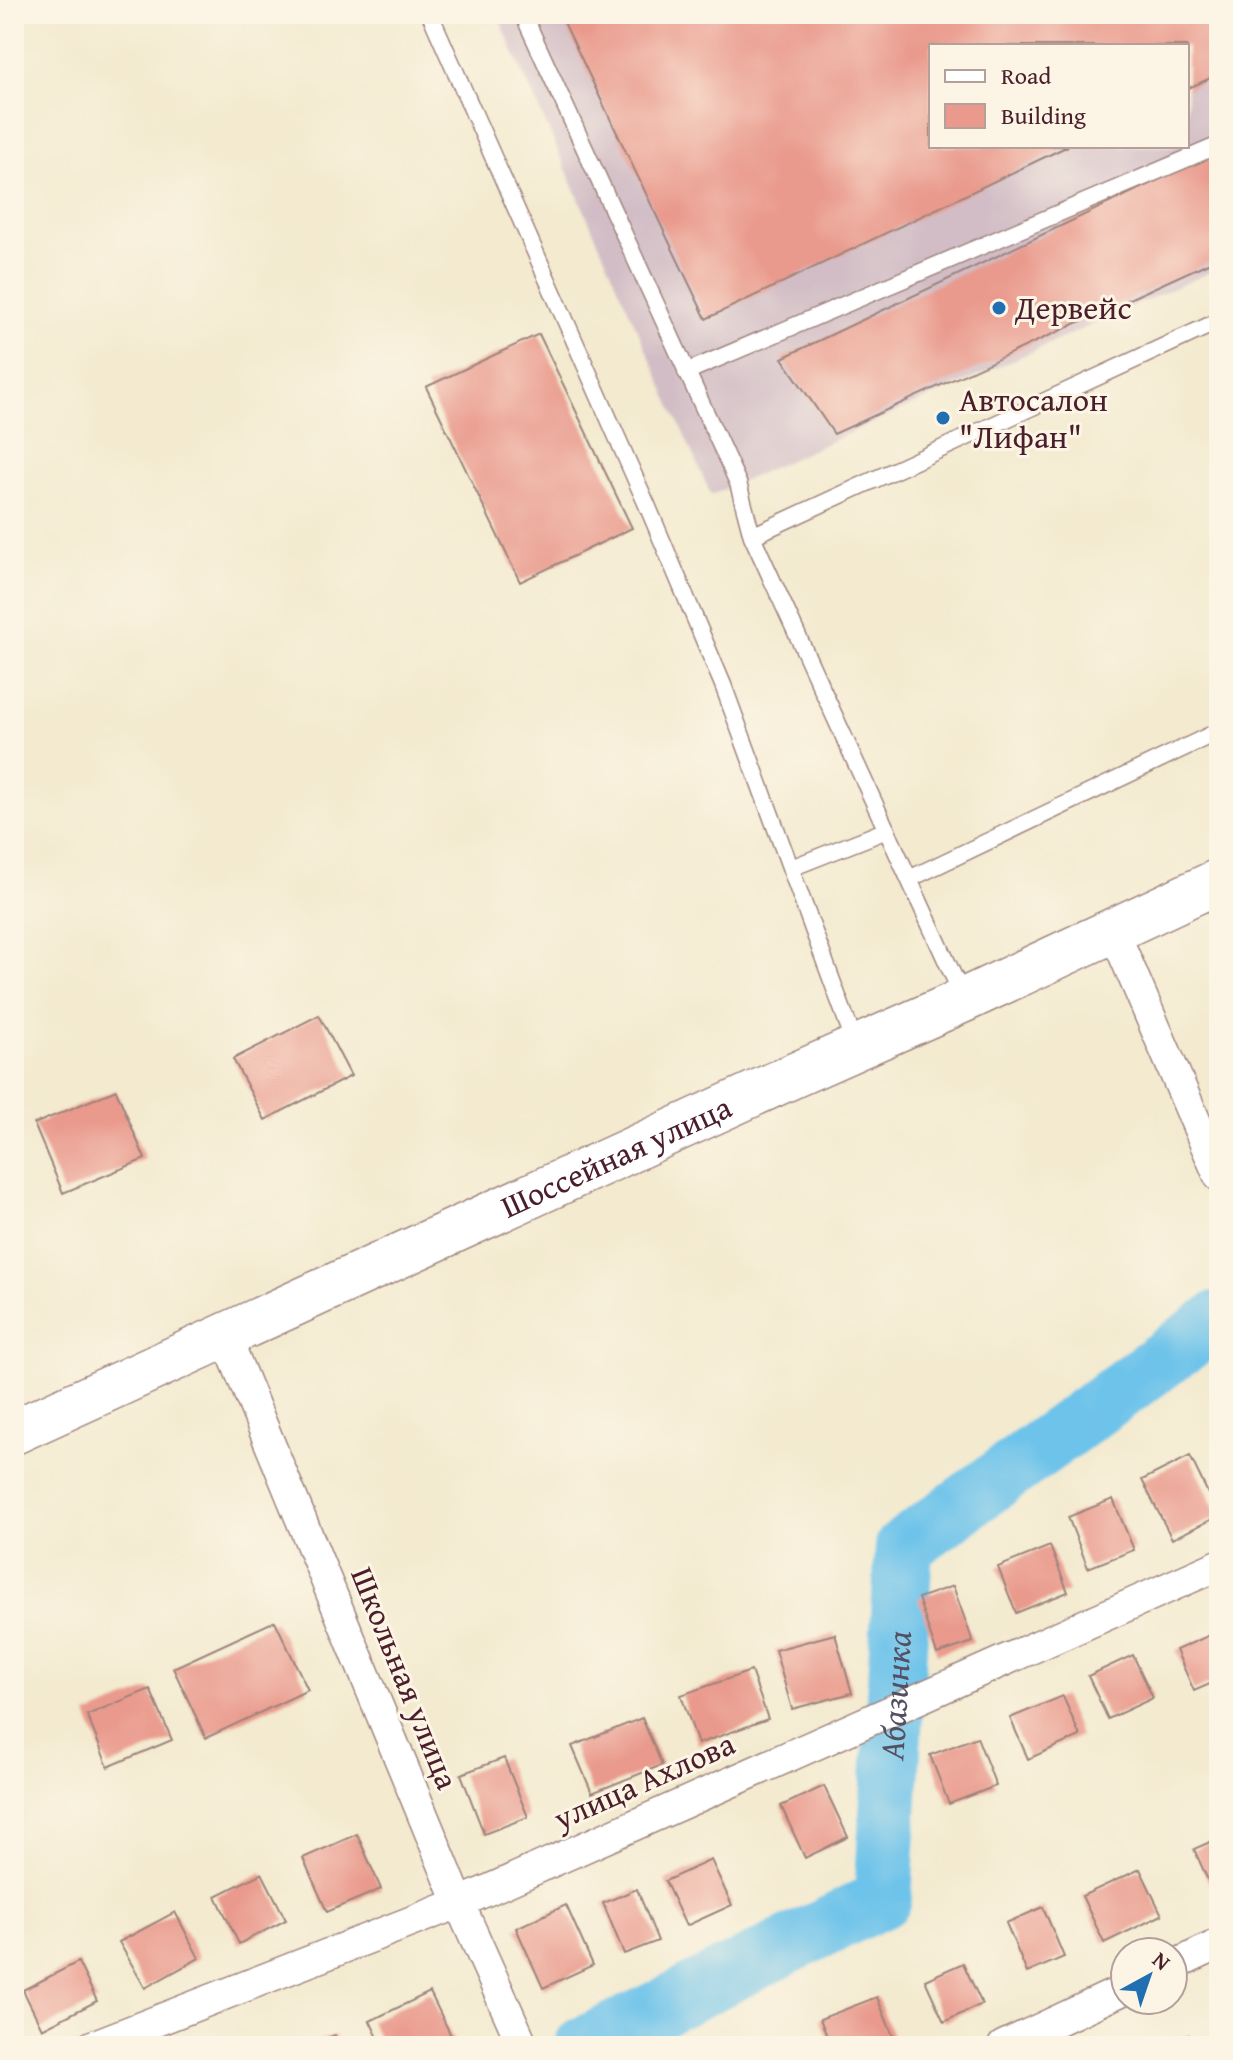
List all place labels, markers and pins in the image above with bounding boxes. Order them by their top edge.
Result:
place label: Дервейс [1014,284,1132,331]
marker: Дервейс [990,299,1008,317]
place label: Автосалон "Лифан" [959,376,1108,460]
marker: Автосалон "Лифан" [934,409,952,427]

